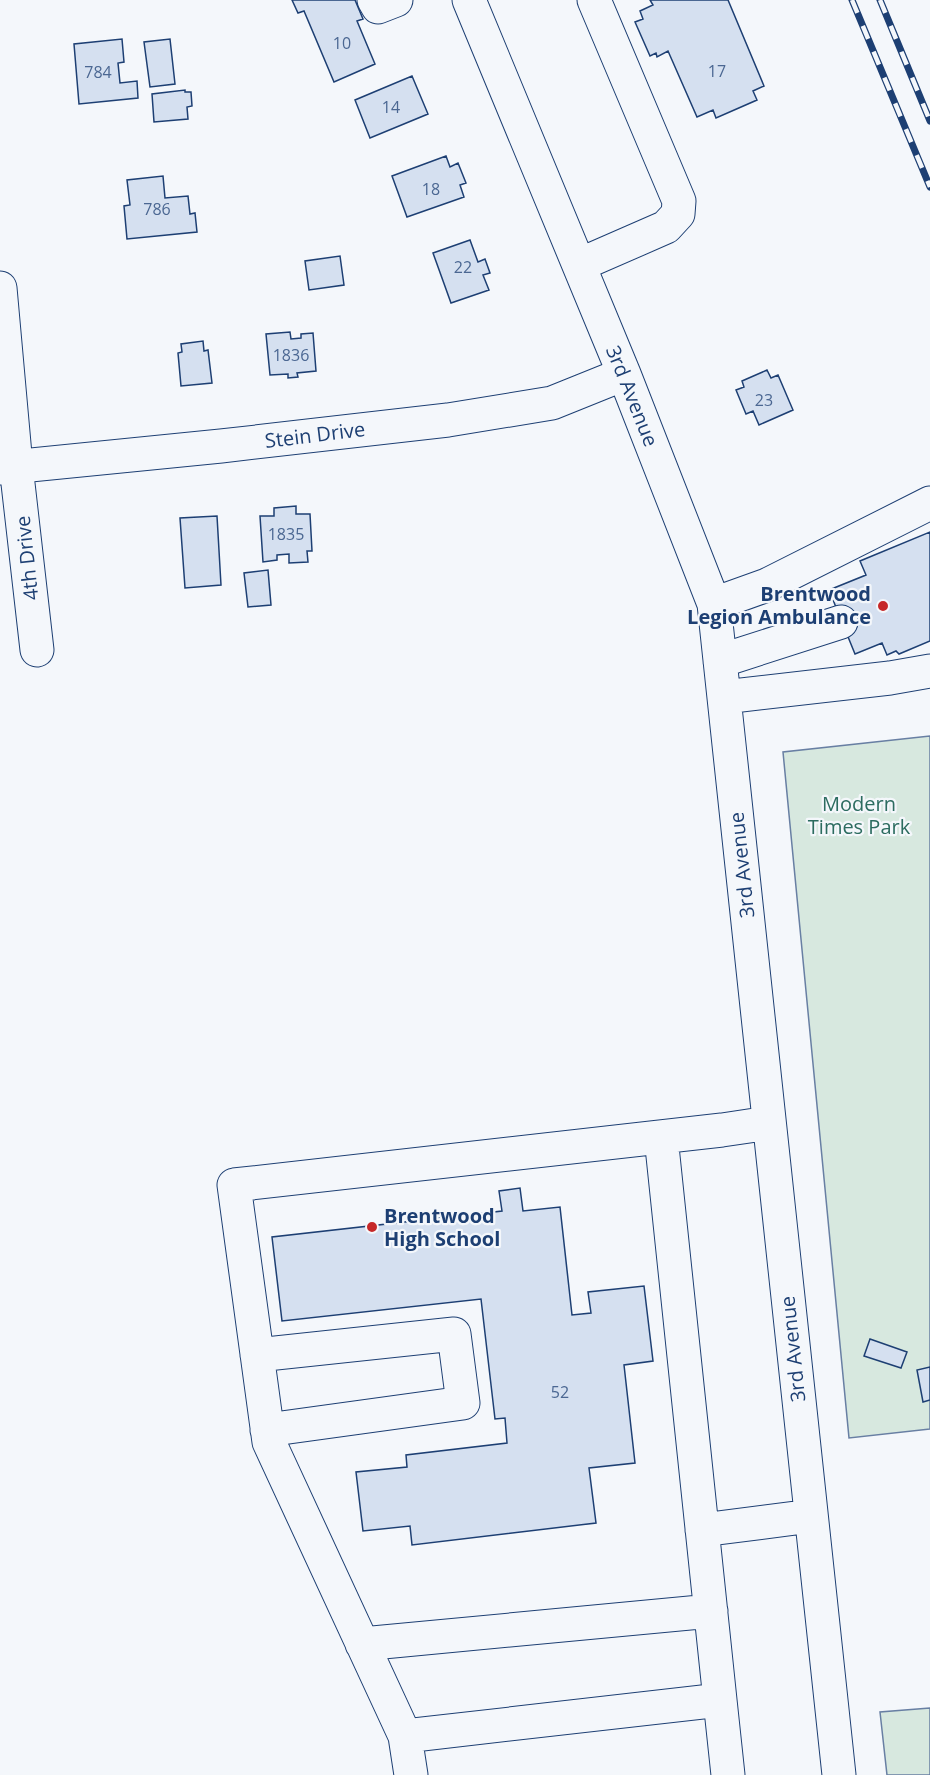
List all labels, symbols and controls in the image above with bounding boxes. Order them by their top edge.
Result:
house number: 10 [333,32,351,54]
house number: 17 [708,60,726,82]
house number: 784 [84,61,112,83]
house number: 14 [382,96,400,118]
house number: 18 [422,178,440,200]
house number: 786 [143,198,171,220]
house number: 22 [454,256,472,278]
street label: 3rd Avenue [600,341,665,450]
house number: 1836 [273,344,309,366]
house number: 23 [755,389,773,411]
street label: Stein Drive [263,415,367,454]
street label: 4th Drive [9,514,44,602]
house number: 1835 [268,523,304,545]
place label: Brentwood Legion Ambulance [687,580,871,630]
marker: Brentwood Legion Ambulance [876,599,890,613]
park label: Modern Times Park [808,790,911,840]
street label: 3rd Avenue [723,811,761,920]
place label: Brentwood High School [384,1202,500,1252]
marker: Brentwood High School [365,1220,379,1234]
street label: 3rd Avenue [774,1295,812,1404]
house number: 52 [551,1381,569,1403]

